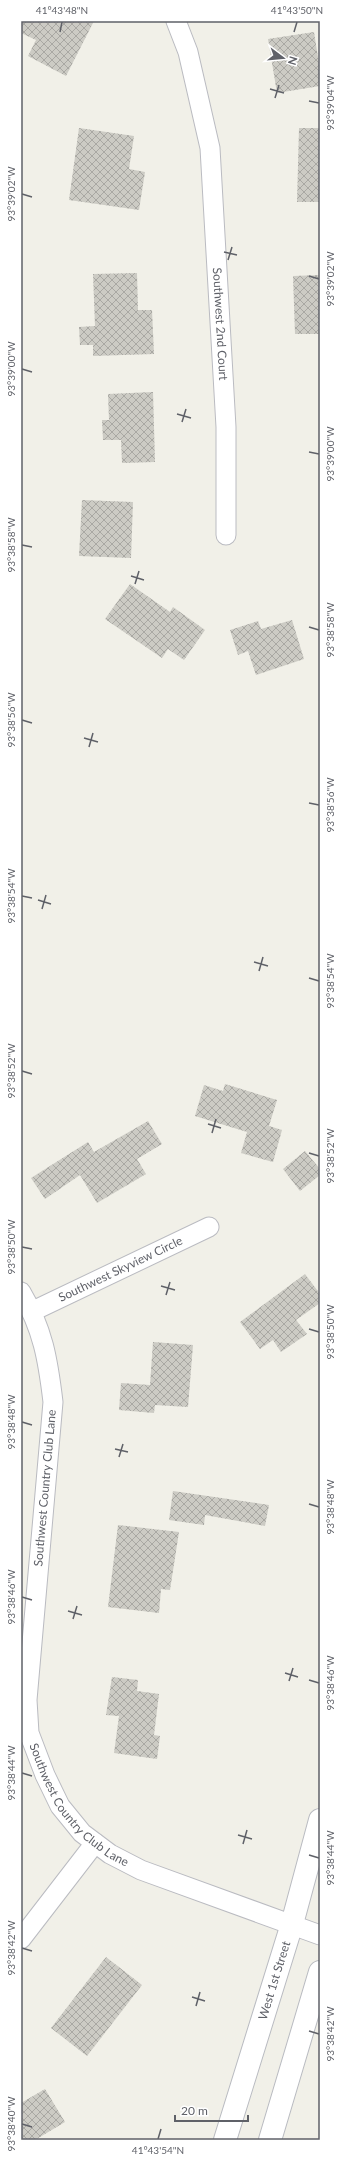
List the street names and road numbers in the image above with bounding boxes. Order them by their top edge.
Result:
street label: Southwest 2nd Court [210,267,231,381]
street label: Southwest Skyview Circle [56,1233,185,1305]
street label: Southwest Country Club Lane [30,1409,59,1567]
street label: Southwest Country Club Lane [27,1741,131,1869]
street label: West 1st Street [255,1938,293,2022]

